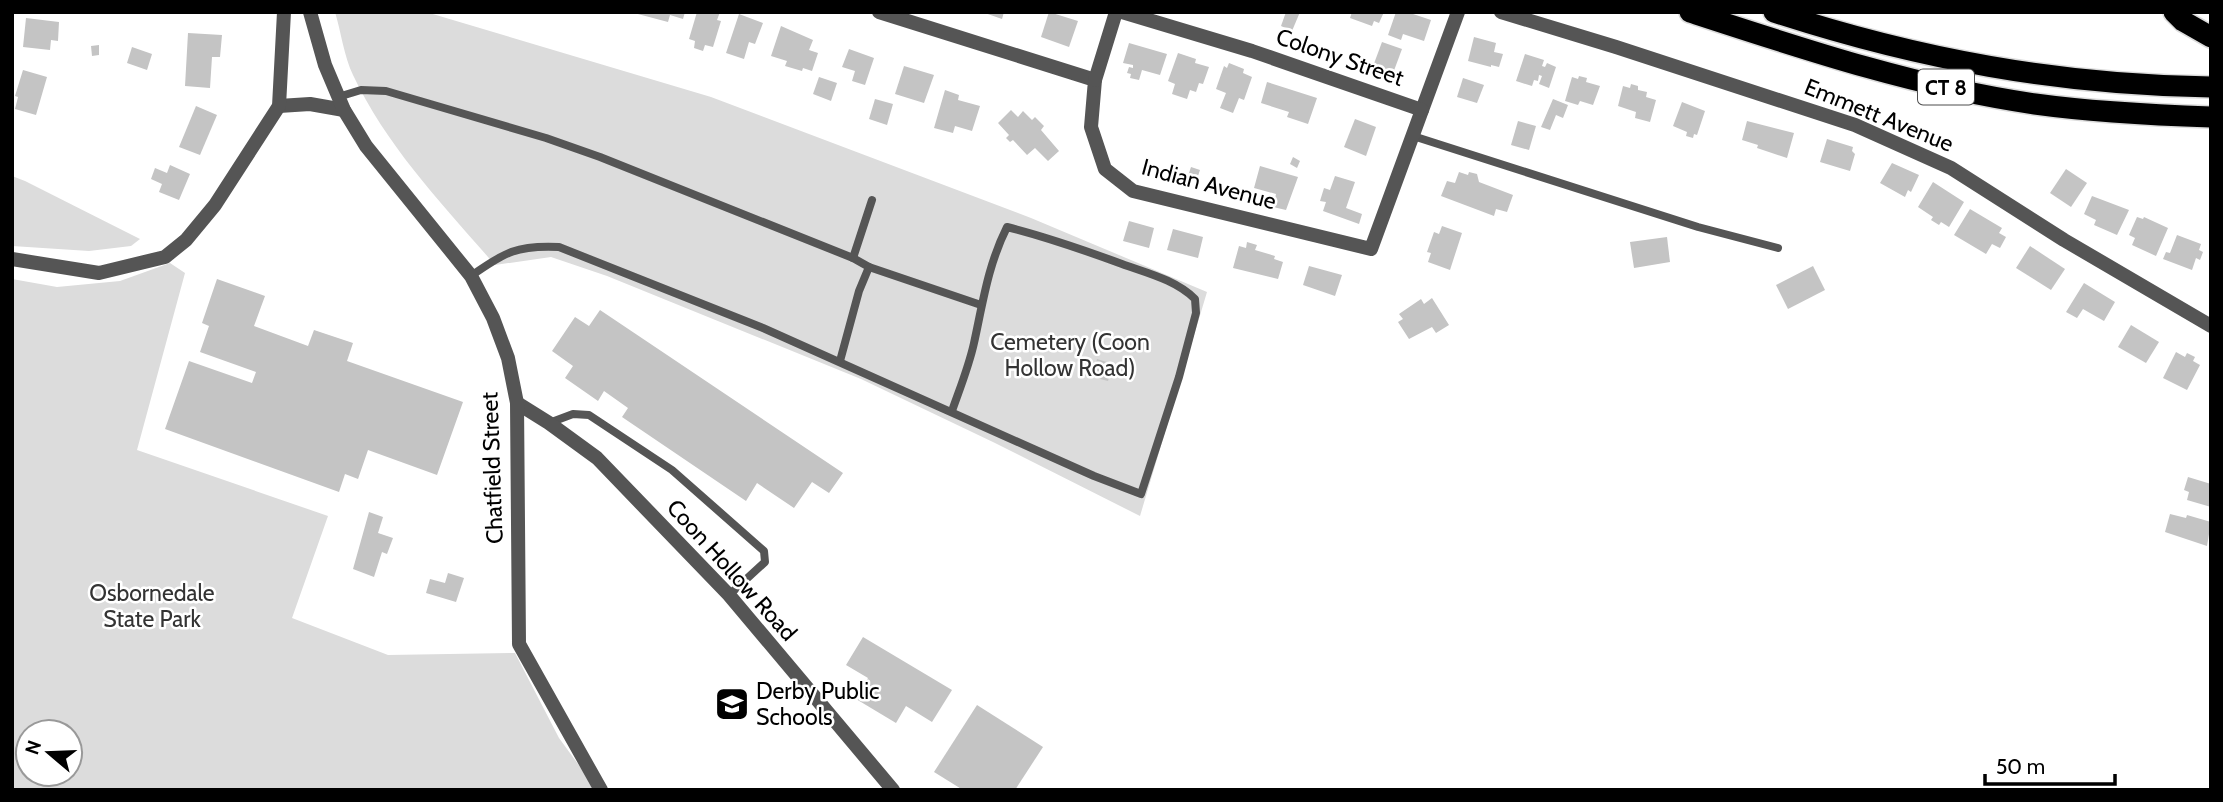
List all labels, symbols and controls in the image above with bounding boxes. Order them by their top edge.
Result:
street label: Colony Street [1273,22,1408,92]
road number: CT 8 [1918,70,1974,104]
street label: Emmett Avenue [1800,72,1958,158]
street label: Indian Avenue [1139,153,1280,215]
park label: Cemetery (Coon Hollow Road) [990,328,1150,382]
street label: Chatfield Street [475,391,509,544]
street label: Coon Hollow Road [661,493,803,647]
park label: Osbornedale State Park [89,579,215,633]
place label: Derby Public Schools [756,677,880,731]
school or university icon: Derby Public Schools [713,685,751,723]
north arrow [14,718,84,788]
text: N [20,738,46,758]
scale bar [1985,742,2114,786]
text: 50 m [1996,754,2045,779]

